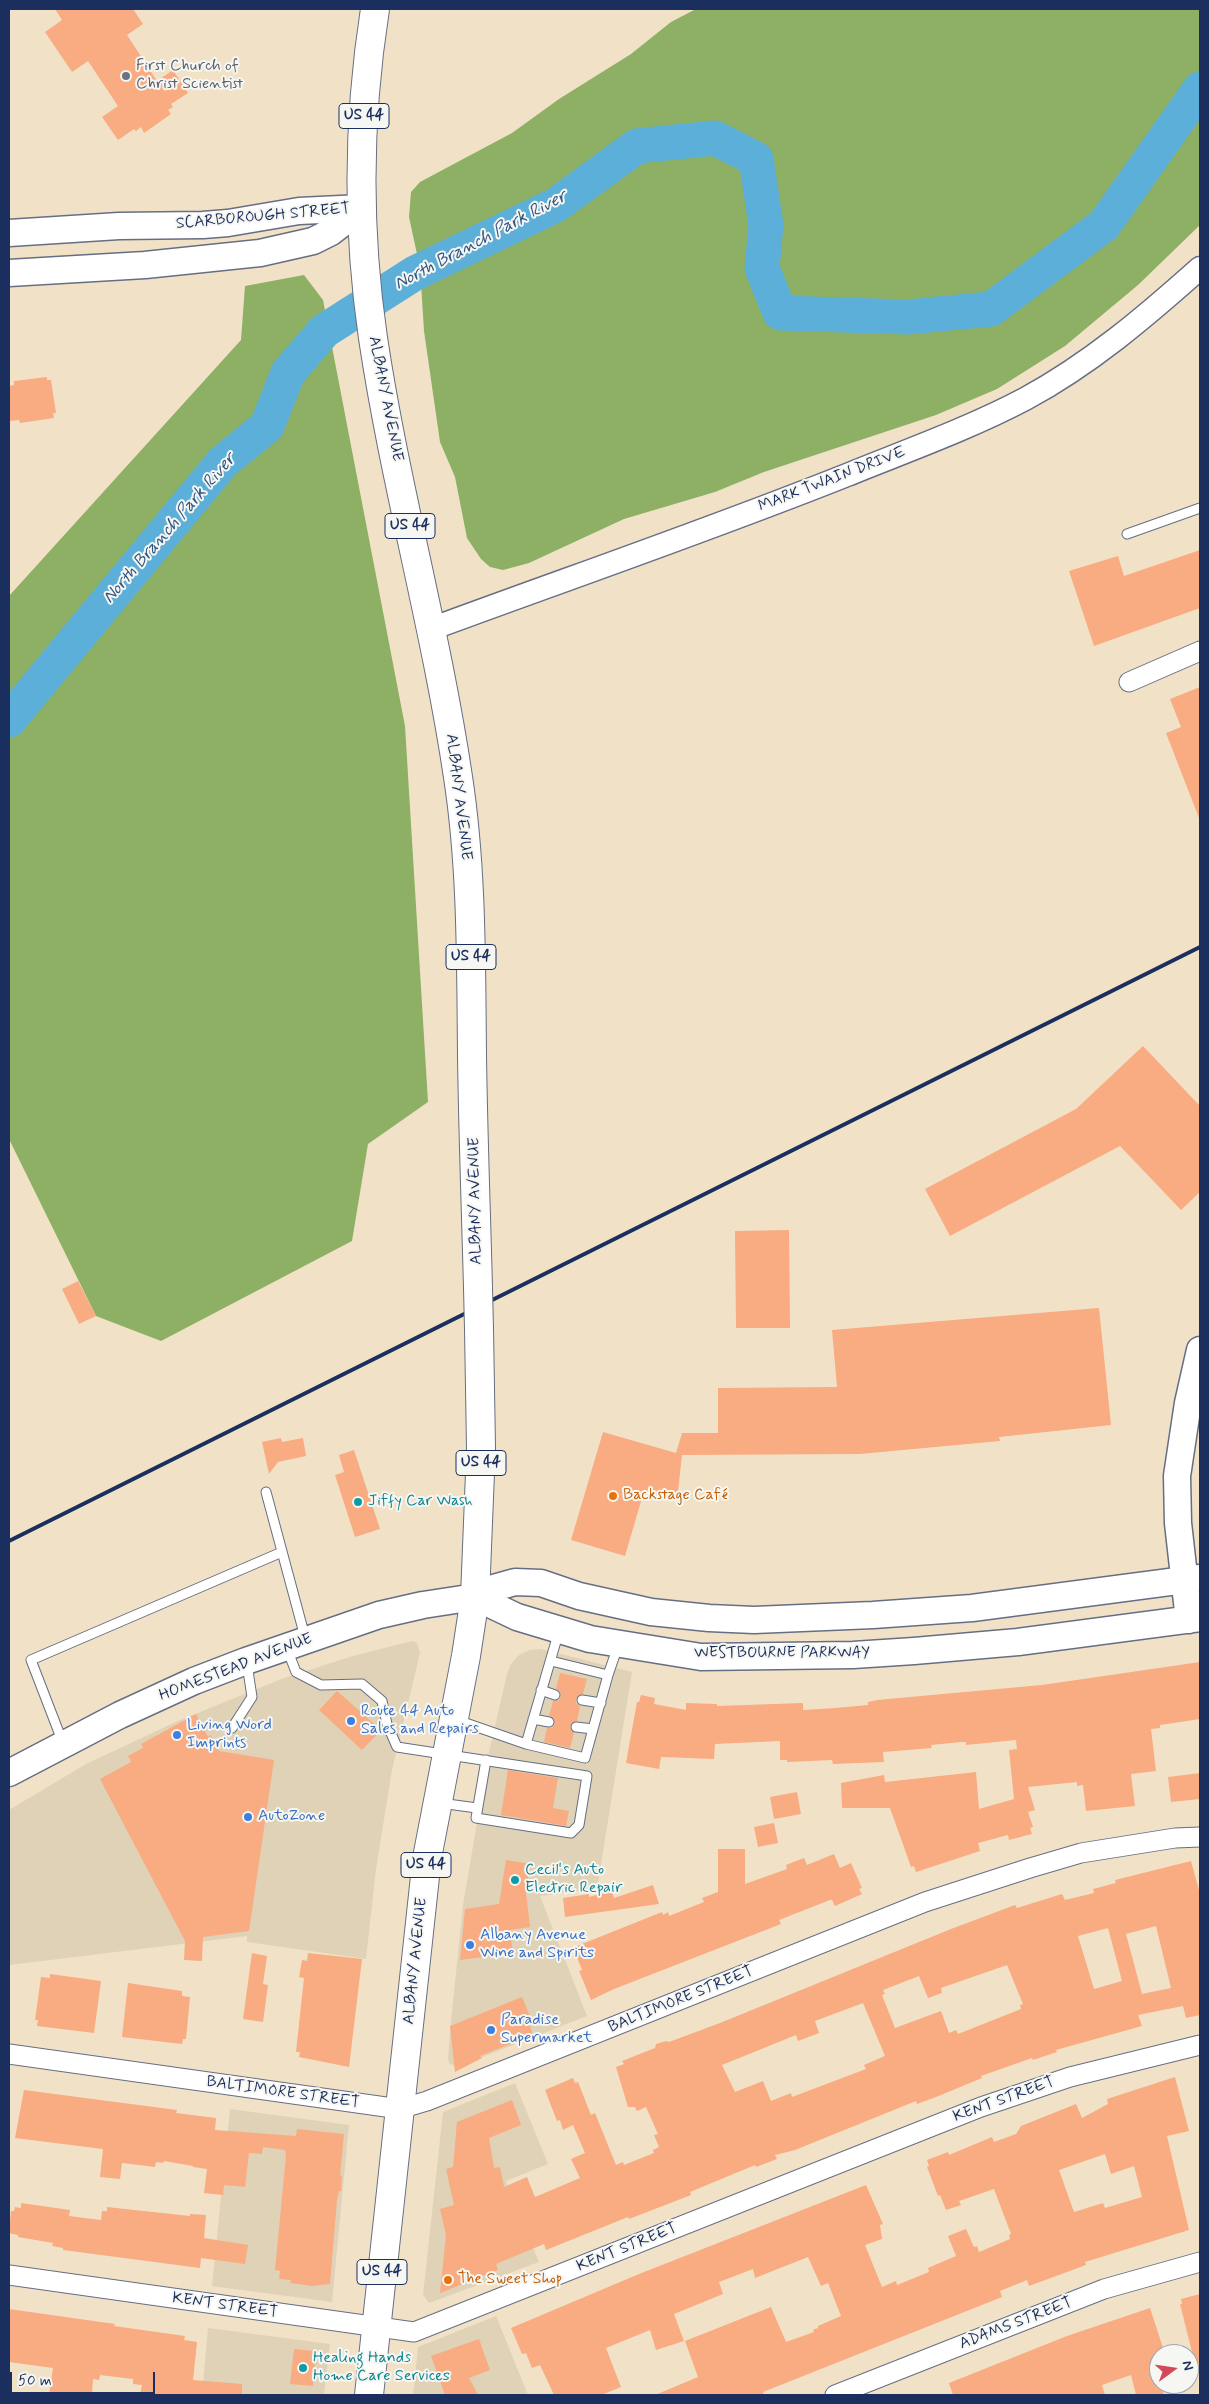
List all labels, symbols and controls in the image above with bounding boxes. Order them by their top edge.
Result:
place label: First Church of Christ Scientist [136,57,243,95]
marker: First Church of Christ Scientist [120,70,132,82]
road number: US 44 [339,104,389,128]
water label: North Branch Park River [391,186,571,296]
street label: SCARBOROUGH STREET [175,200,351,234]
street label: ALBANY AVENUE [363,335,407,463]
street label: MARK TWAIN DRIVE [756,443,908,517]
water label: North Branch Park River [99,450,241,608]
road number: US 44 [385,514,435,538]
street label: ALBANY AVENUE [441,733,475,861]
road number: US 44 [446,944,496,970]
street label: ALBANY AVENUE [465,1137,487,1265]
road number: US 44 [456,1450,506,1476]
place label: Backstage Café [623,1486,728,1506]
marker: Backstage Café [607,1490,619,1502]
place label: Jiffy Car Wash [368,1492,473,1512]
marker: Jiffy Car Wash [352,1496,364,1508]
street label: HOMESTEAD AVENUE [157,1630,315,1706]
street label: WESTBOURNE PARKWAY [694,1644,870,1664]
place label: Route 44 Auto Sales and Repairs [361,1702,479,1740]
marker: Route 44 Auto Sales and Repairs [345,1715,357,1727]
place label: Living Word Imprints [187,1716,272,1754]
marker: Living Word Imprints [171,1729,183,1741]
place label: AutoZone [258,1807,325,1827]
marker: AutoZone [242,1811,254,1823]
road number: US 44 [401,1852,451,1878]
place label: Cecil's Auto Electric Repair [525,1861,622,1899]
marker: Cecil's Auto Electric Repair [509,1874,521,1886]
street label: ALBANY AVENUE [400,1897,432,2025]
place label: Albany Avenue Wine and Spirits [480,1926,594,1964]
marker: Albany Avenue Wine and Spirits [464,1939,476,1951]
street label: BALTIMORE STREET [606,1962,756,2038]
place label: Paradise Supermarket [501,2011,592,2049]
marker: Paradise Supermarket [485,2024,497,2036]
street label: BALTIMORE STREET [205,2073,361,2113]
street label: KENT STREET [951,2073,1057,2127]
street label: KENT STREET [574,2219,680,2277]
road number: US 44 [357,2260,407,2284]
place label: The Sweet Shop [458,2270,562,2290]
marker: The Sweet Shop [442,2274,454,2286]
street label: KENT STREET [171,2289,279,2323]
street label: ADAMS STREET [957,2294,1075,2354]
north arrow [1149,2344,1199,2394]
place label: Healing Hands Home Care Services [313,2349,450,2387]
text: N [1178,2359,1197,2372]
scale bar [12,2362,158,2394]
marker: Healing Hands Home Care Services [297,2362,309,2374]
text: 50 m [18,2371,52,2391]

